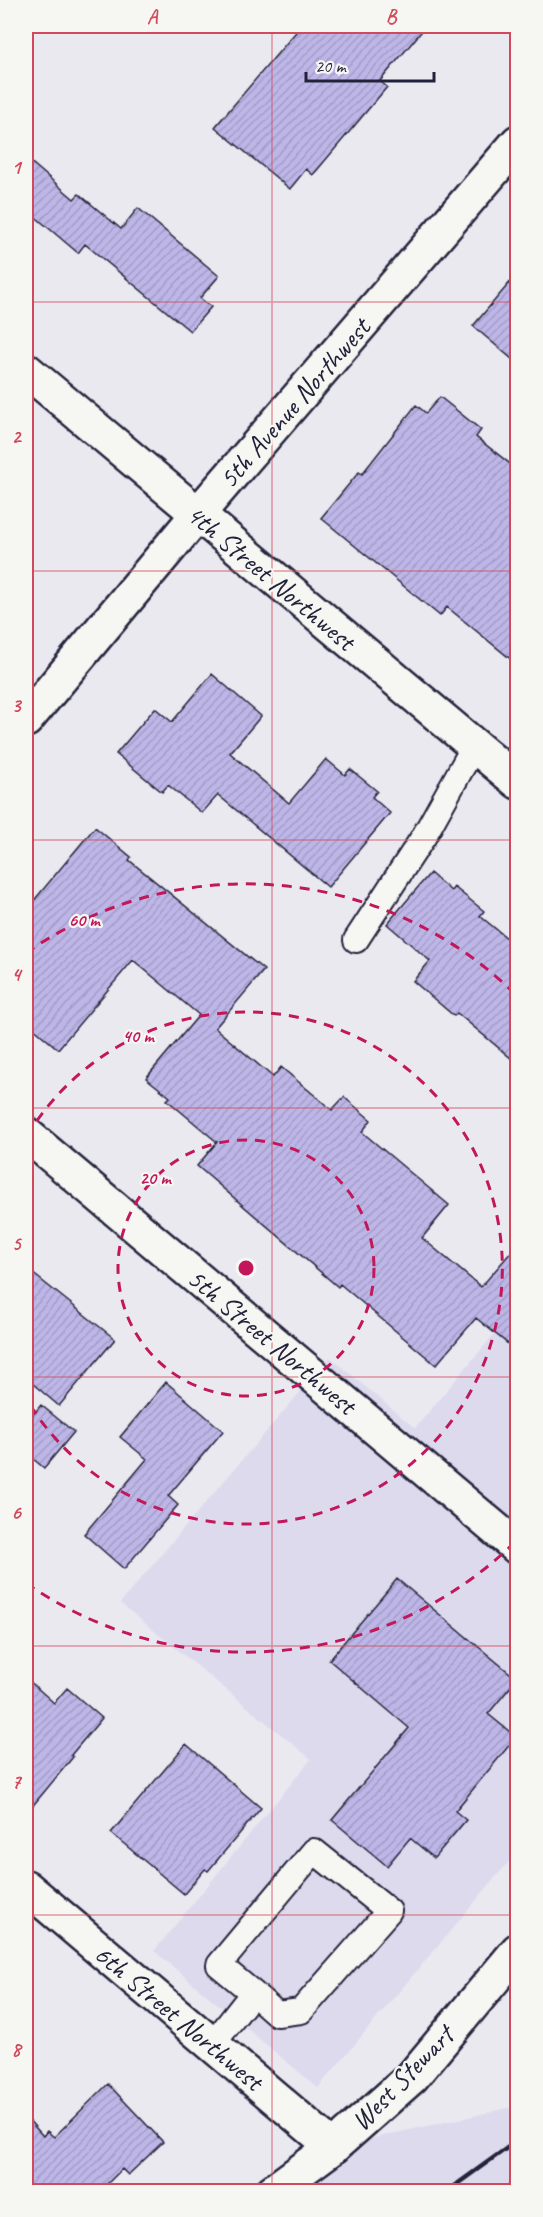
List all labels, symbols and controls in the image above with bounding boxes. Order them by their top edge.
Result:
text: A [147,4,159,29]
text: B [386,4,398,29]
scale bar [306,45,434,83]
text: 20 m [315,55,348,77]
text: 1 [12,155,23,180]
street label: 5th Avenue Northwest [211,309,379,495]
text: 2 [12,424,23,449]
street label: 4th Street Northwest [179,496,365,660]
text: 3 [12,693,23,718]
text: 60 m [68,909,101,931]
text: 4 [12,962,24,987]
text: 40 m [123,1025,155,1047]
text: 20 m [140,1167,172,1189]
text: 5 [12,1231,23,1256]
centre of rings [236,1258,256,1278]
street label: 5th Street Northwest [180,1260,366,1424]
text: 6 [11,1500,22,1525]
text: 7 [12,1769,23,1794]
street label: 6th Street Northwest [87,1936,273,2100]
street label: West Stewart [343,2016,463,2138]
text: 8 [12,2037,24,2062]

